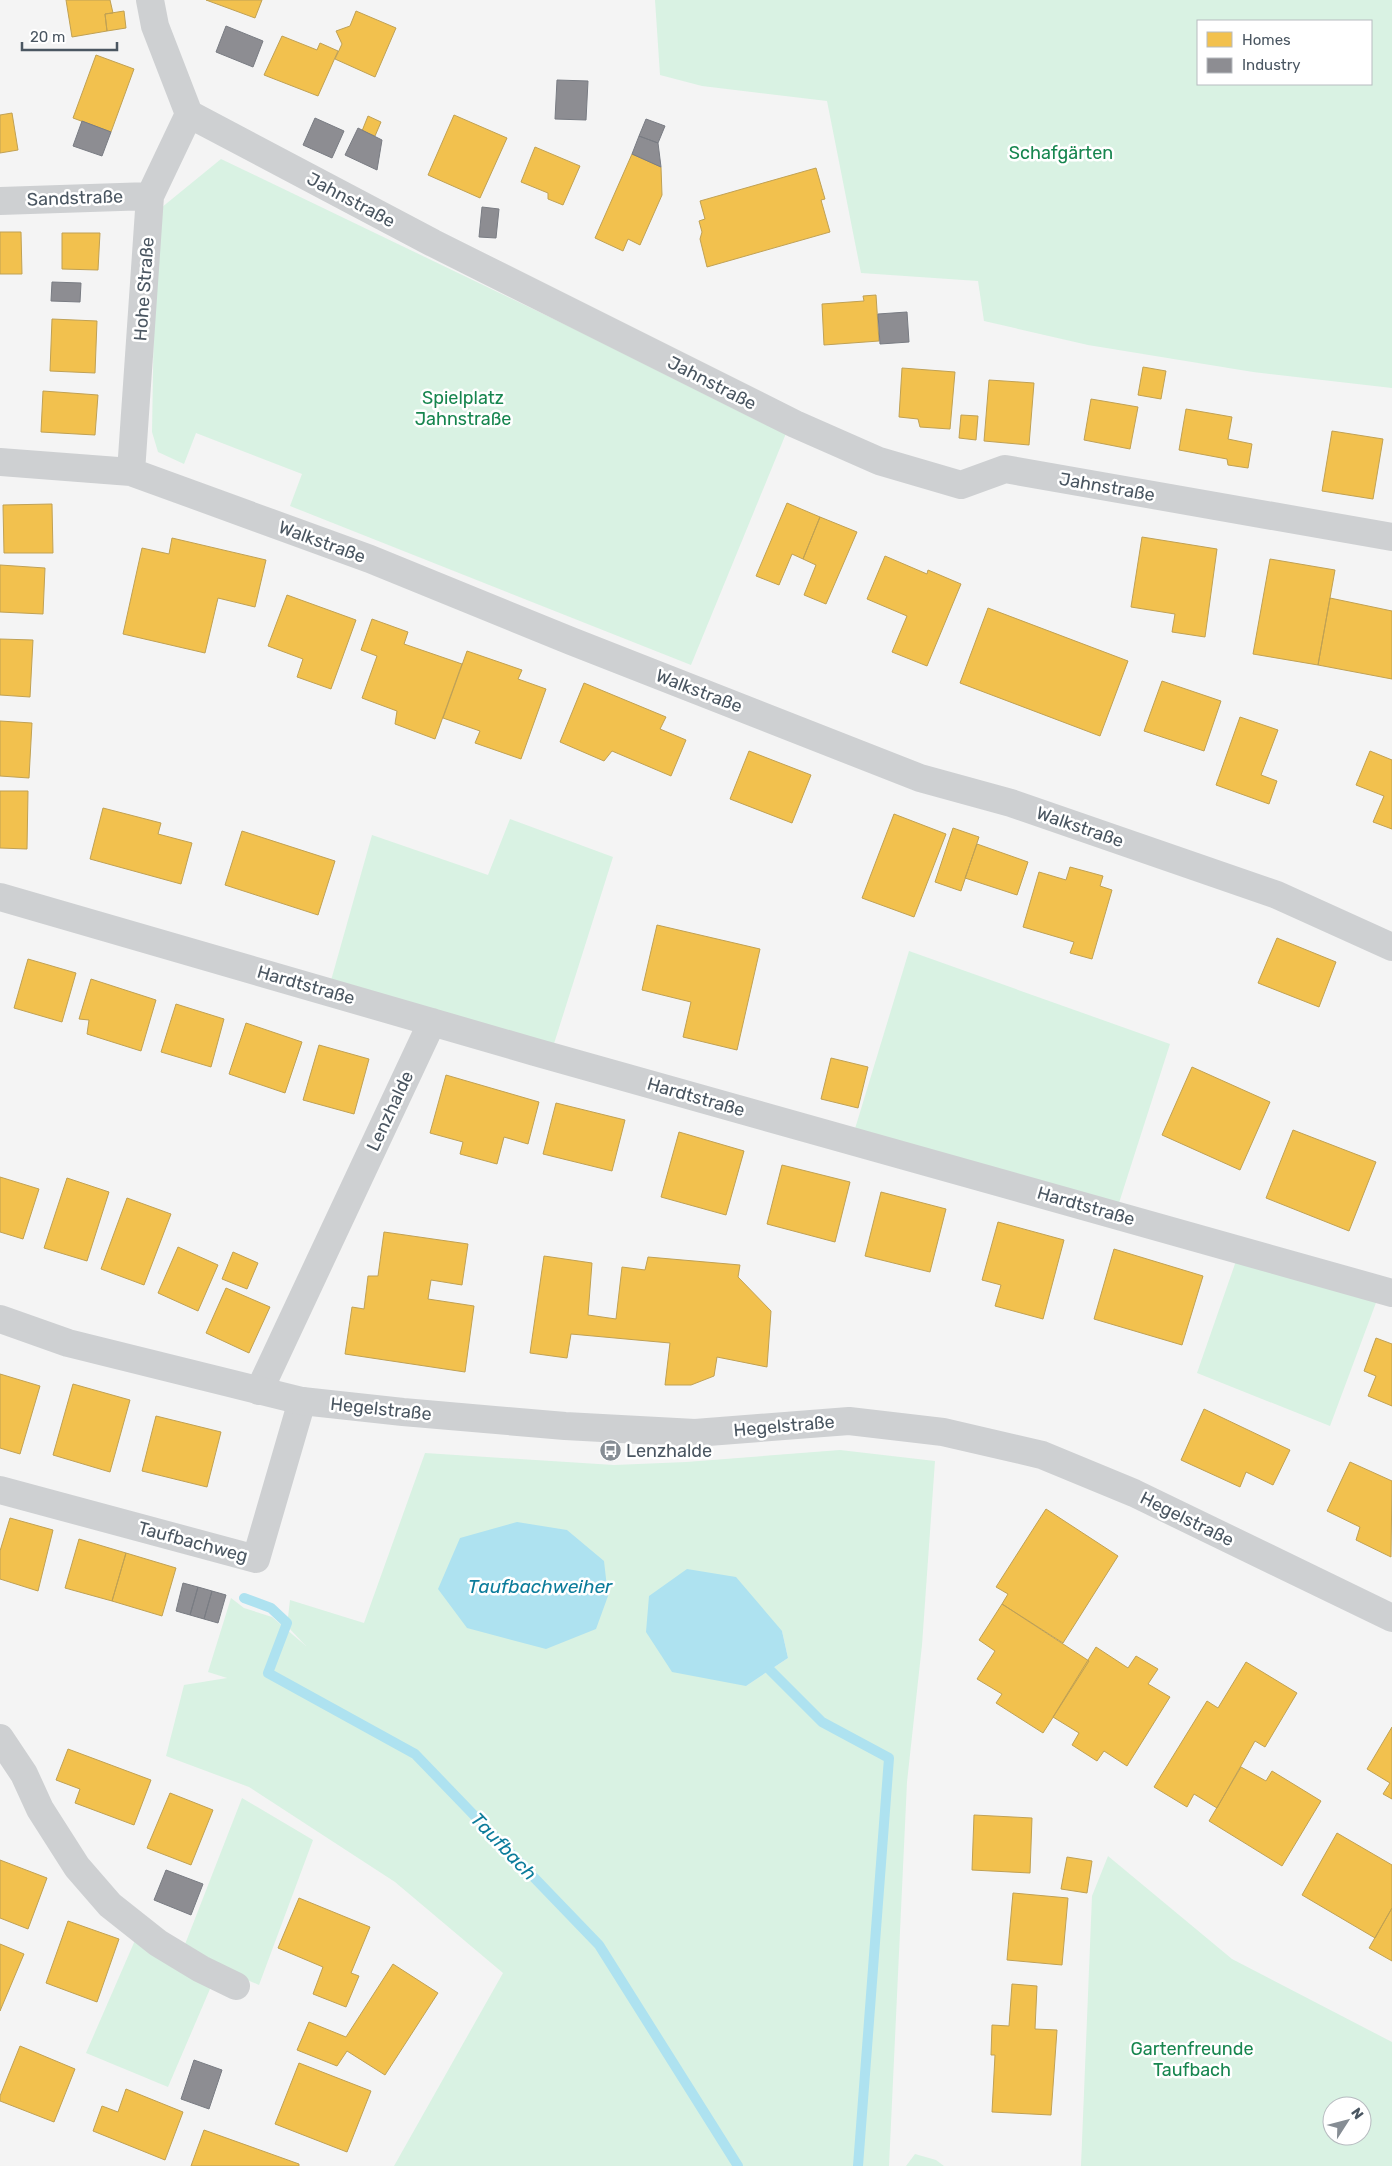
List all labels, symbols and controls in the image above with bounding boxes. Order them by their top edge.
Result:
scale bar [22,20,118,52]
legend [1197,20,1372,85]
text: 20 m [30,28,65,46]
text: Homes [1242,31,1291,49]
text: Industry [1242,56,1301,74]
park label: Schafgärten [1009,142,1113,164]
street label: Jahnstraße [303,168,399,232]
street label: Sandstraße [27,185,123,211]
street label: Hohe Straße [129,236,159,342]
street label: Jahnstraße [664,351,760,415]
park label: Spielplatz Jahnstraße [415,387,511,430]
street label: Jahnstraße [1057,468,1157,506]
street label: Walkstraße [275,516,369,568]
street label: Walkstraße [653,664,745,718]
street label: Walkstraße [1033,802,1127,852]
street label: Hardtstraße [255,961,357,1009]
street label: Lenzhalde [362,1067,418,1155]
street label: Hardtstraße [645,1073,747,1121]
street label: Hardtstraße [1035,1182,1137,1230]
street label: Hegelstraße [329,1393,433,1425]
street label: Hegelstraße [732,1411,836,1441]
bus stop icon: Lenzhalde [598,1439,622,1463]
place label: Lenzhalde [626,1440,712,1462]
street label: Hegelstraße [1136,1487,1238,1551]
street label: Taufbachweg [136,1517,250,1567]
water label: Taufbachweiher [468,1575,613,1598]
water label: Taufbach [466,1808,542,1885]
park label: Gartenfreunde Taufbach [1130,2038,1254,2081]
north arrow [1322,2096,1372,2146]
text: N [1347,2105,1367,2123]

